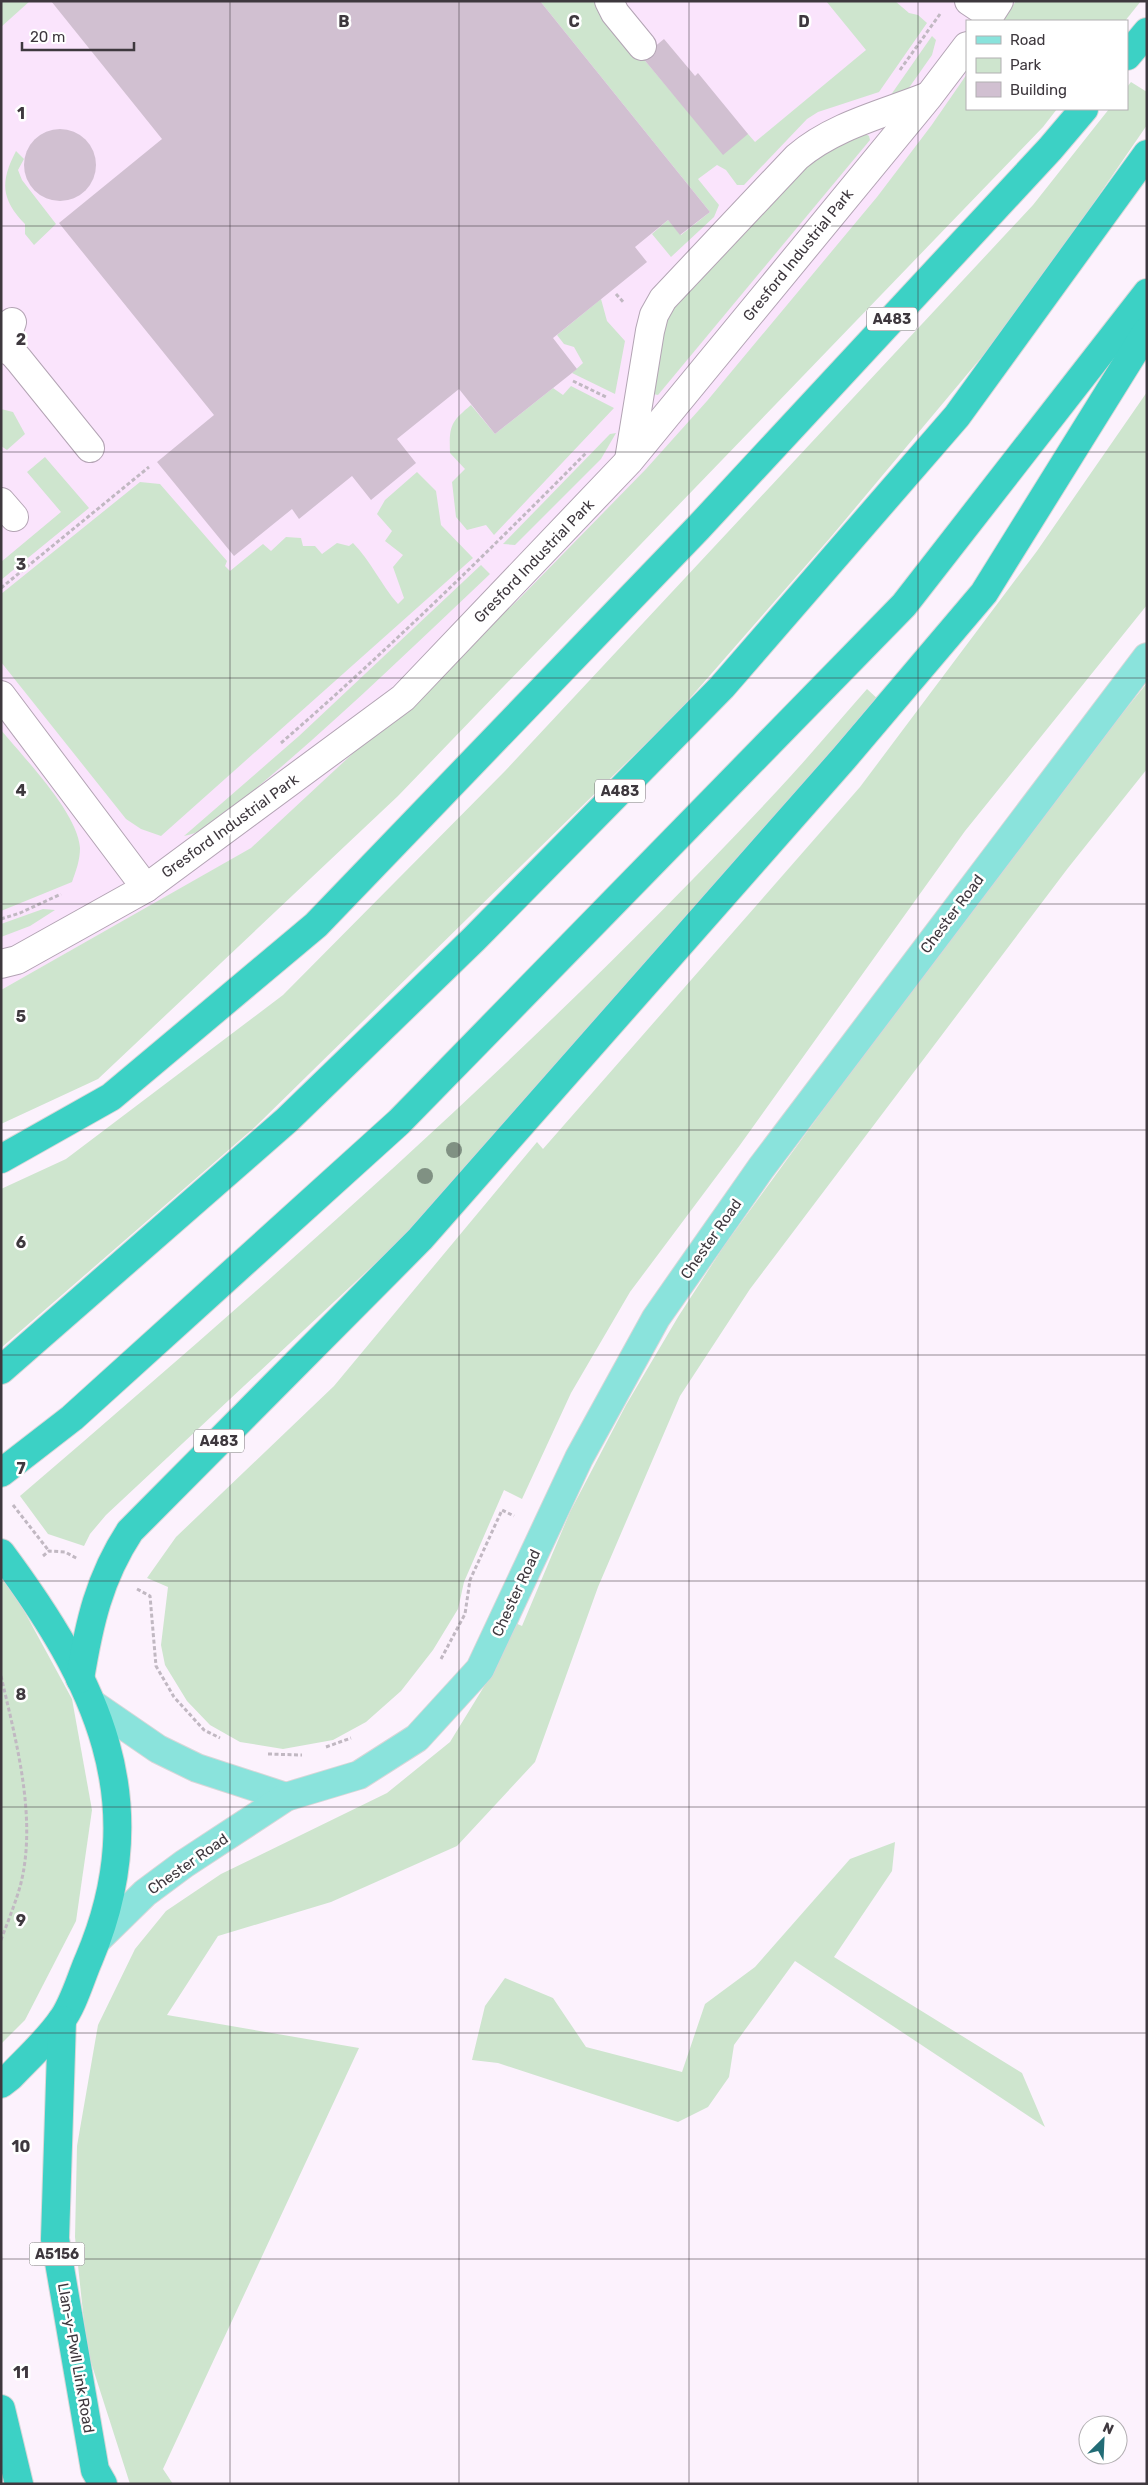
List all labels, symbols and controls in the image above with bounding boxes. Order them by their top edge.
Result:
text: B [338,12,350,31]
text: C [568,12,580,31]
text: D [798,12,810,31]
scale bar [22,20,135,52]
legend [966,20,1128,110]
text: 20 m [30,28,65,46]
text: Road [1010,31,1046,49]
text: Park [1010,56,1041,74]
text: Building [1010,81,1067,99]
text: 1 [17,104,25,123]
street label: Gresford Industrial Park [739,185,857,325]
road number: A483 [867,308,917,330]
text: 2 [16,330,26,349]
street label: Gresford Industrial Park [470,495,598,627]
text: 3 [16,555,26,574]
street label: Gresford Industrial Park [158,770,302,882]
road number: A483 [595,779,645,802]
text: 4 [16,781,27,800]
street label: Chester Road [917,871,987,957]
text: 5 [16,1007,26,1026]
street label: Chester Road [677,1195,745,1283]
text: 6 [16,1233,26,1252]
road number: A483 [194,1430,244,1452]
text: 7 [16,1459,26,1478]
street label: Chester Road [488,1547,544,1639]
text: 8 [16,1685,27,1704]
street label: Chester Road [144,1830,232,1898]
text: 9 [16,1911,26,1930]
text: 10 [12,2137,31,2156]
road number: A5156 [30,2242,84,2266]
street label: Llan-y-Pwll Link Road [54,2282,98,2434]
text: 11 [13,2363,29,2382]
north arrow [1078,2415,1128,2465]
text: N [1100,2419,1116,2438]

